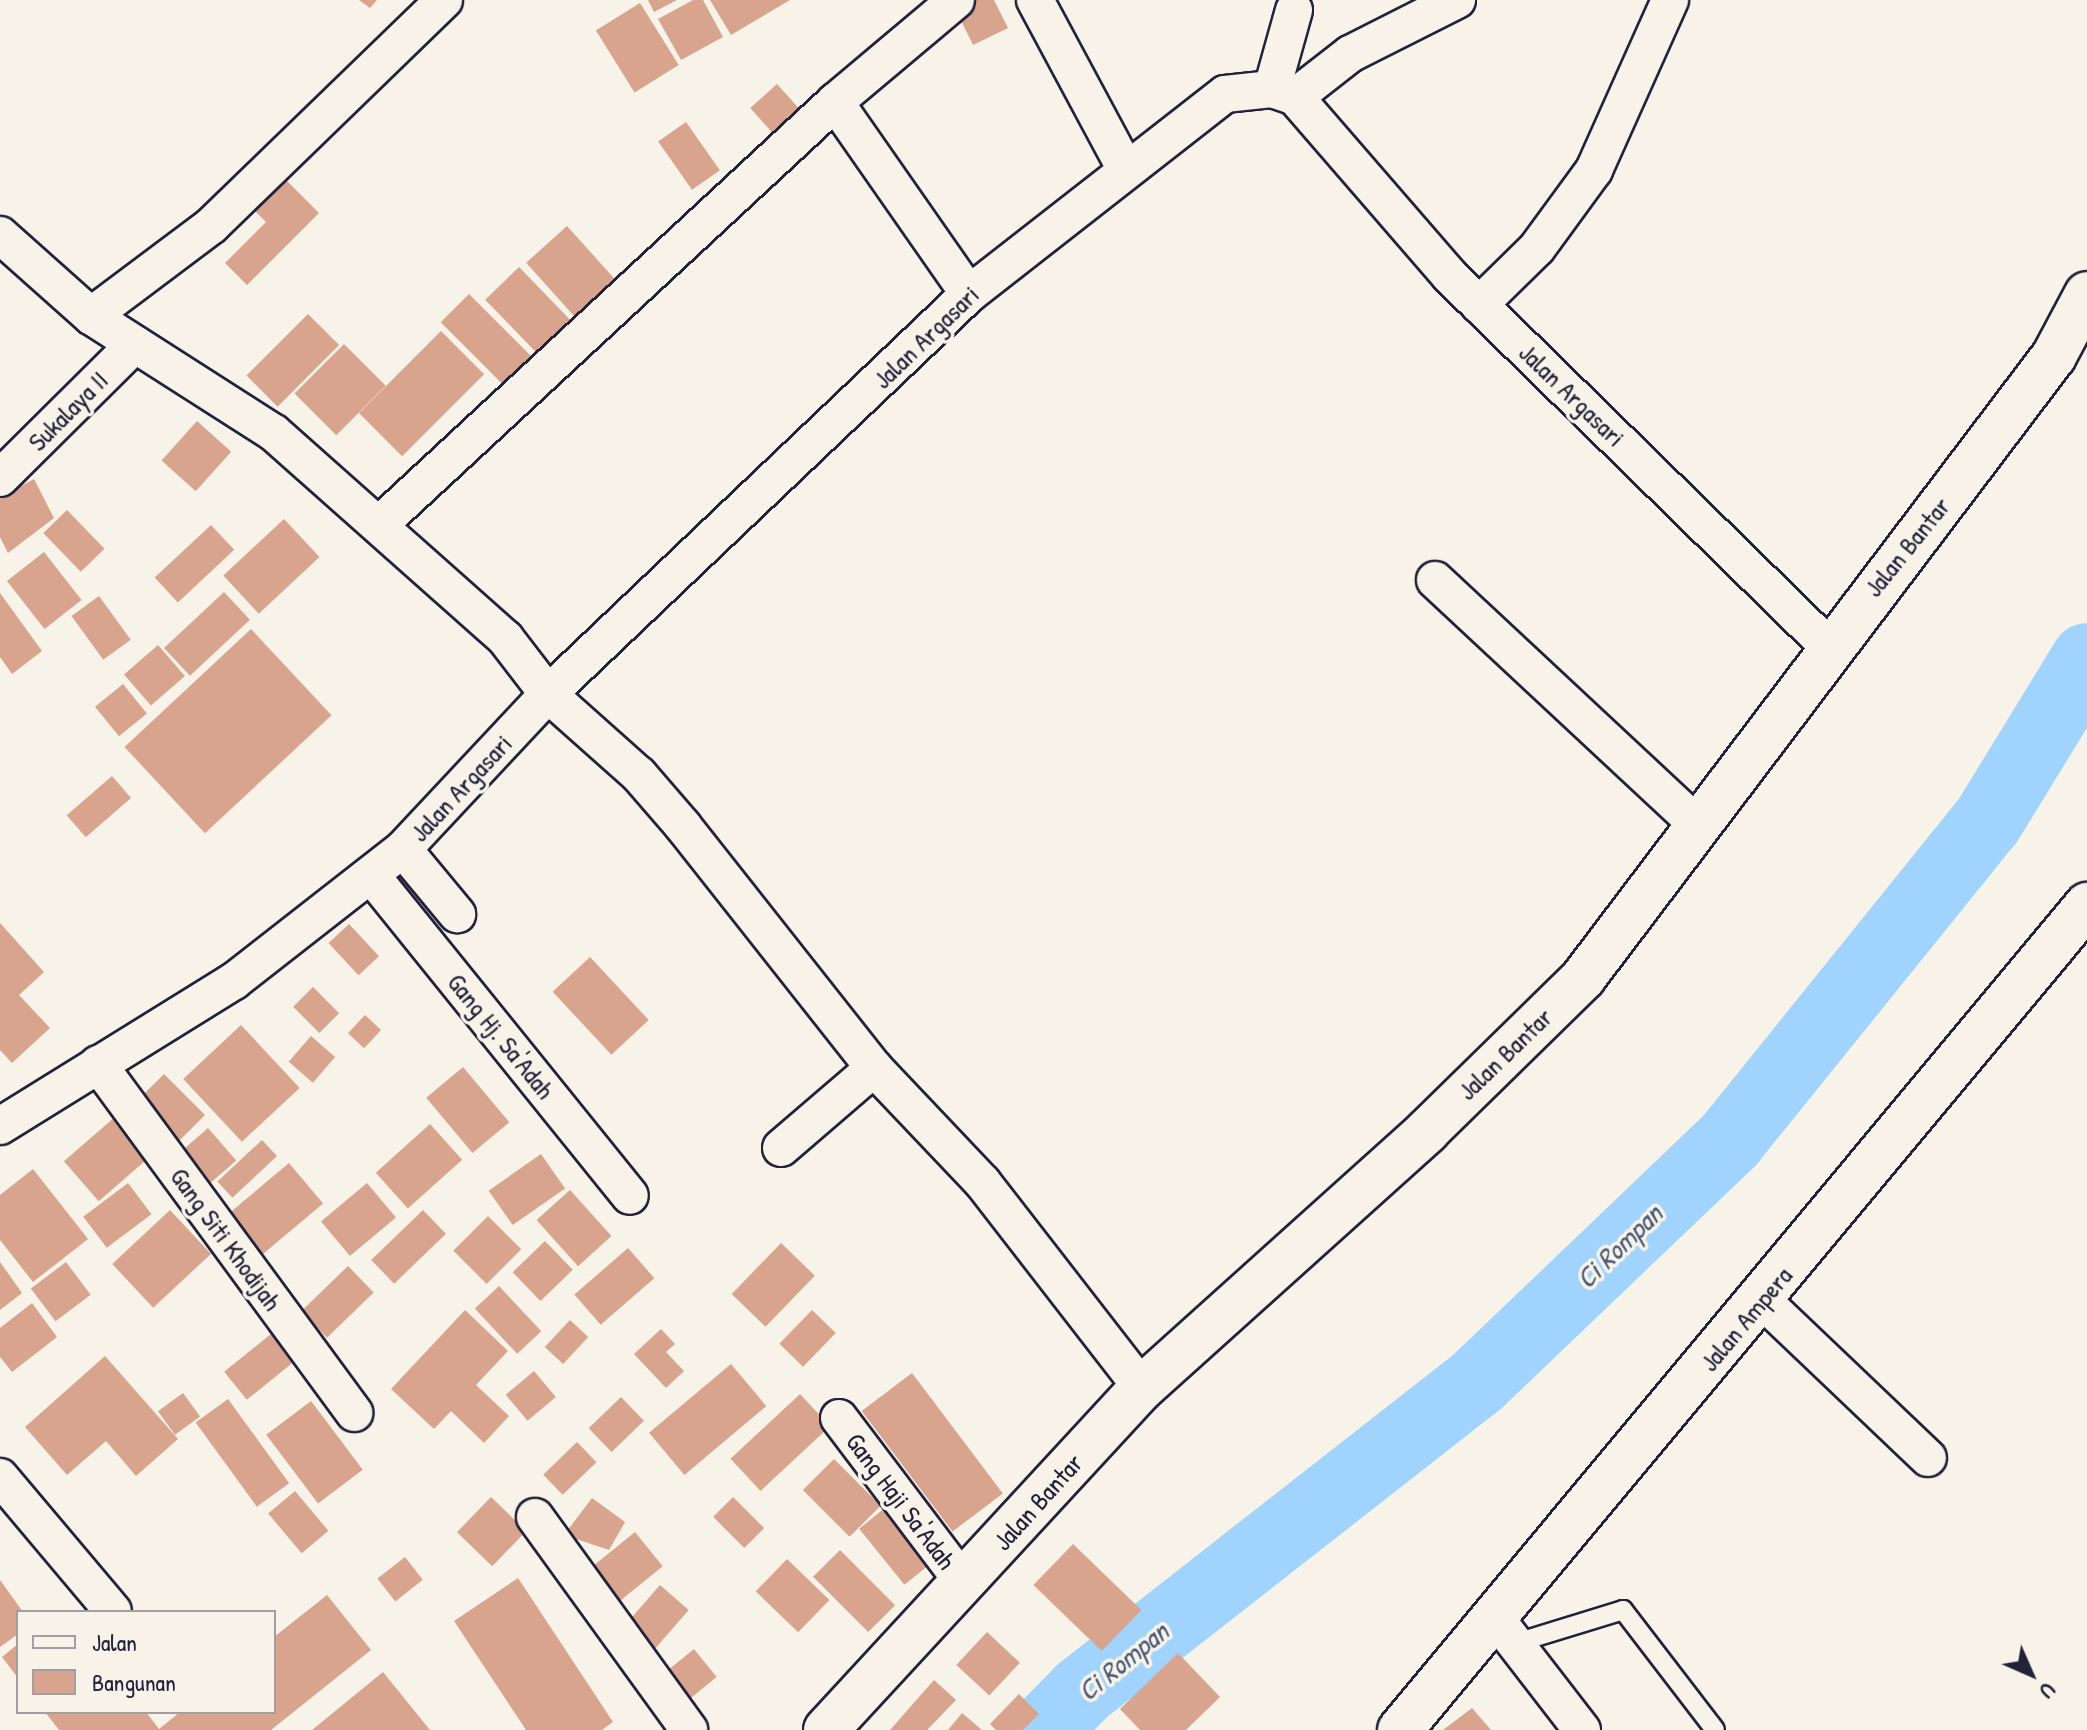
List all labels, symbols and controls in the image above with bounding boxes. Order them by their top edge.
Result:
street label: Jalan Argasari [867,279,985,395]
street label: Jalan Argasari [1513,337,1631,453]
street label: Sukalaya II [22,365,114,457]
street label: Jalan Bantar [1857,491,1957,603]
street label: Jalan Argasari [404,728,518,848]
street label: Gang Hj. Sa'Adah [441,967,561,1105]
street label: Jalan Bantar [1451,1001,1559,1107]
street label: Gang Siti Khodijah [164,1162,288,1316]
water label: Ci Rompan [1569,1197,1669,1295]
street label: Jalan Ampera [1693,1260,1799,1378]
street label: Gang Haji Sa'Adah [840,1427,962,1575]
street label: Jalan Bantar [987,1447,1089,1557]
legend [16,1610,276,1714]
water label: Ci Rompan [1071,1614,1175,1708]
text: Jalan [92,1626,137,1658]
north arrow [1991,1634,2071,1714]
text: Bangunan [92,1666,176,1698]
text: U [2033,1676,2063,1706]

